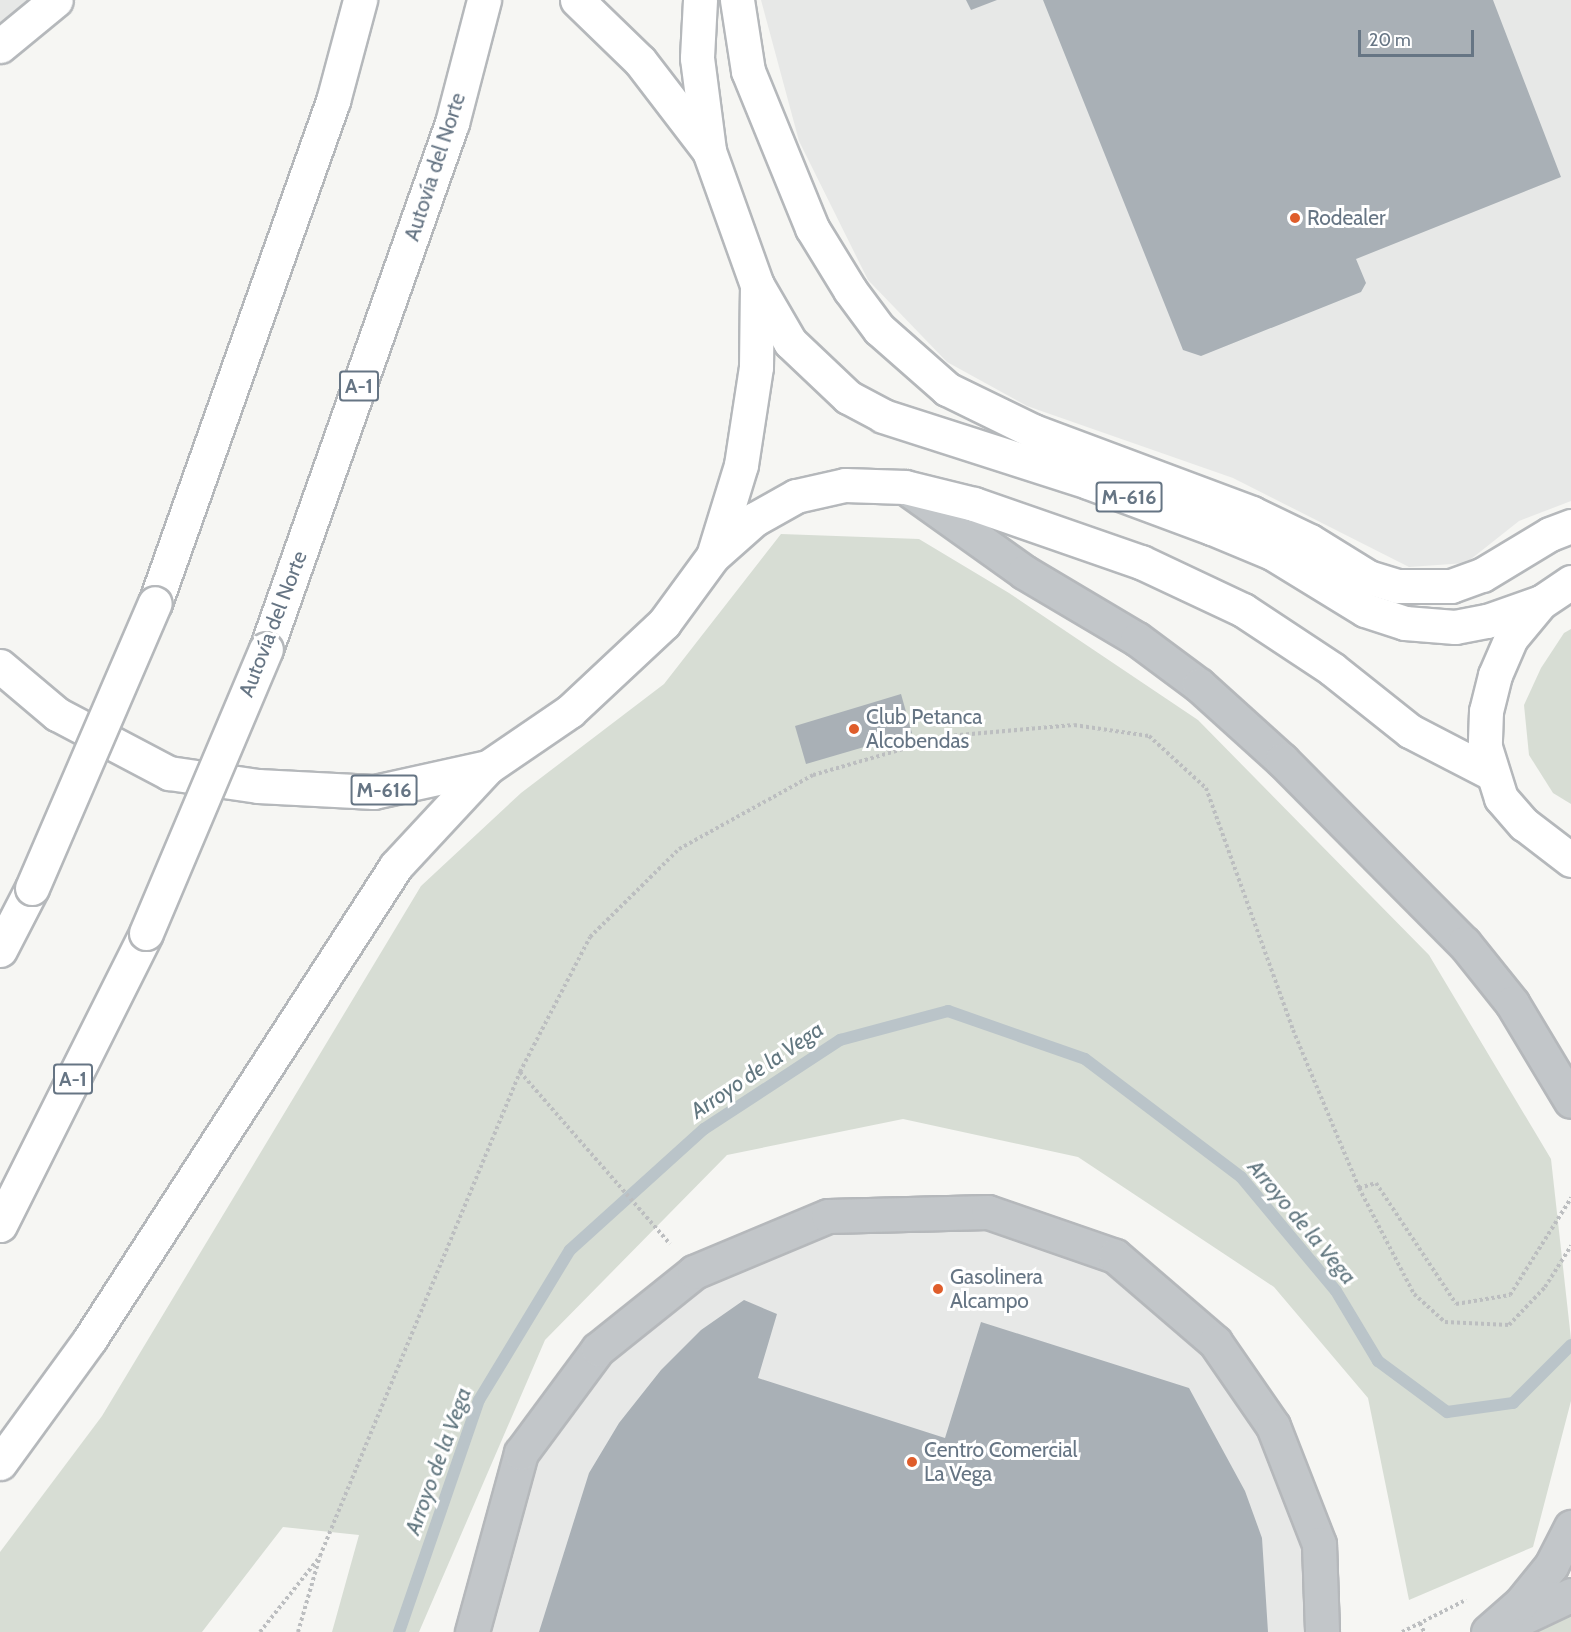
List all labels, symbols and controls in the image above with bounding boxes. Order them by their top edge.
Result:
scale bar [1361,18,1476,56]
text: 20 m [1369,29,1411,51]
street label: Autovía del Norte [399,90,471,244]
place label: Rodealer [1307,205,1386,231]
marker: Rodealer [1288,211,1302,225]
road number: A-1 [338,369,380,403]
road number: M-616 [1094,480,1164,514]
street label: Autovía del Norte [234,548,312,700]
place label: Club Petanca Alcobendas [866,704,982,754]
marker: Club Petanca Alcobendas [847,722,861,736]
road number: M-616 [350,773,418,807]
water label: Arroyo de la Vega [686,1016,828,1124]
road number: A-1 [52,1062,94,1096]
water label: Arroyo de la Vega [1242,1154,1362,1290]
place label: Gasolinera Alcampo [950,1264,1043,1314]
marker: Gasolinera Alcampo [931,1282,945,1296]
water label: Arroyo de la Vega [399,1384,477,1538]
place label: Centro Comercial La Vega [924,1437,1077,1487]
marker: Centro Comercial La Vega [905,1455,919,1469]

